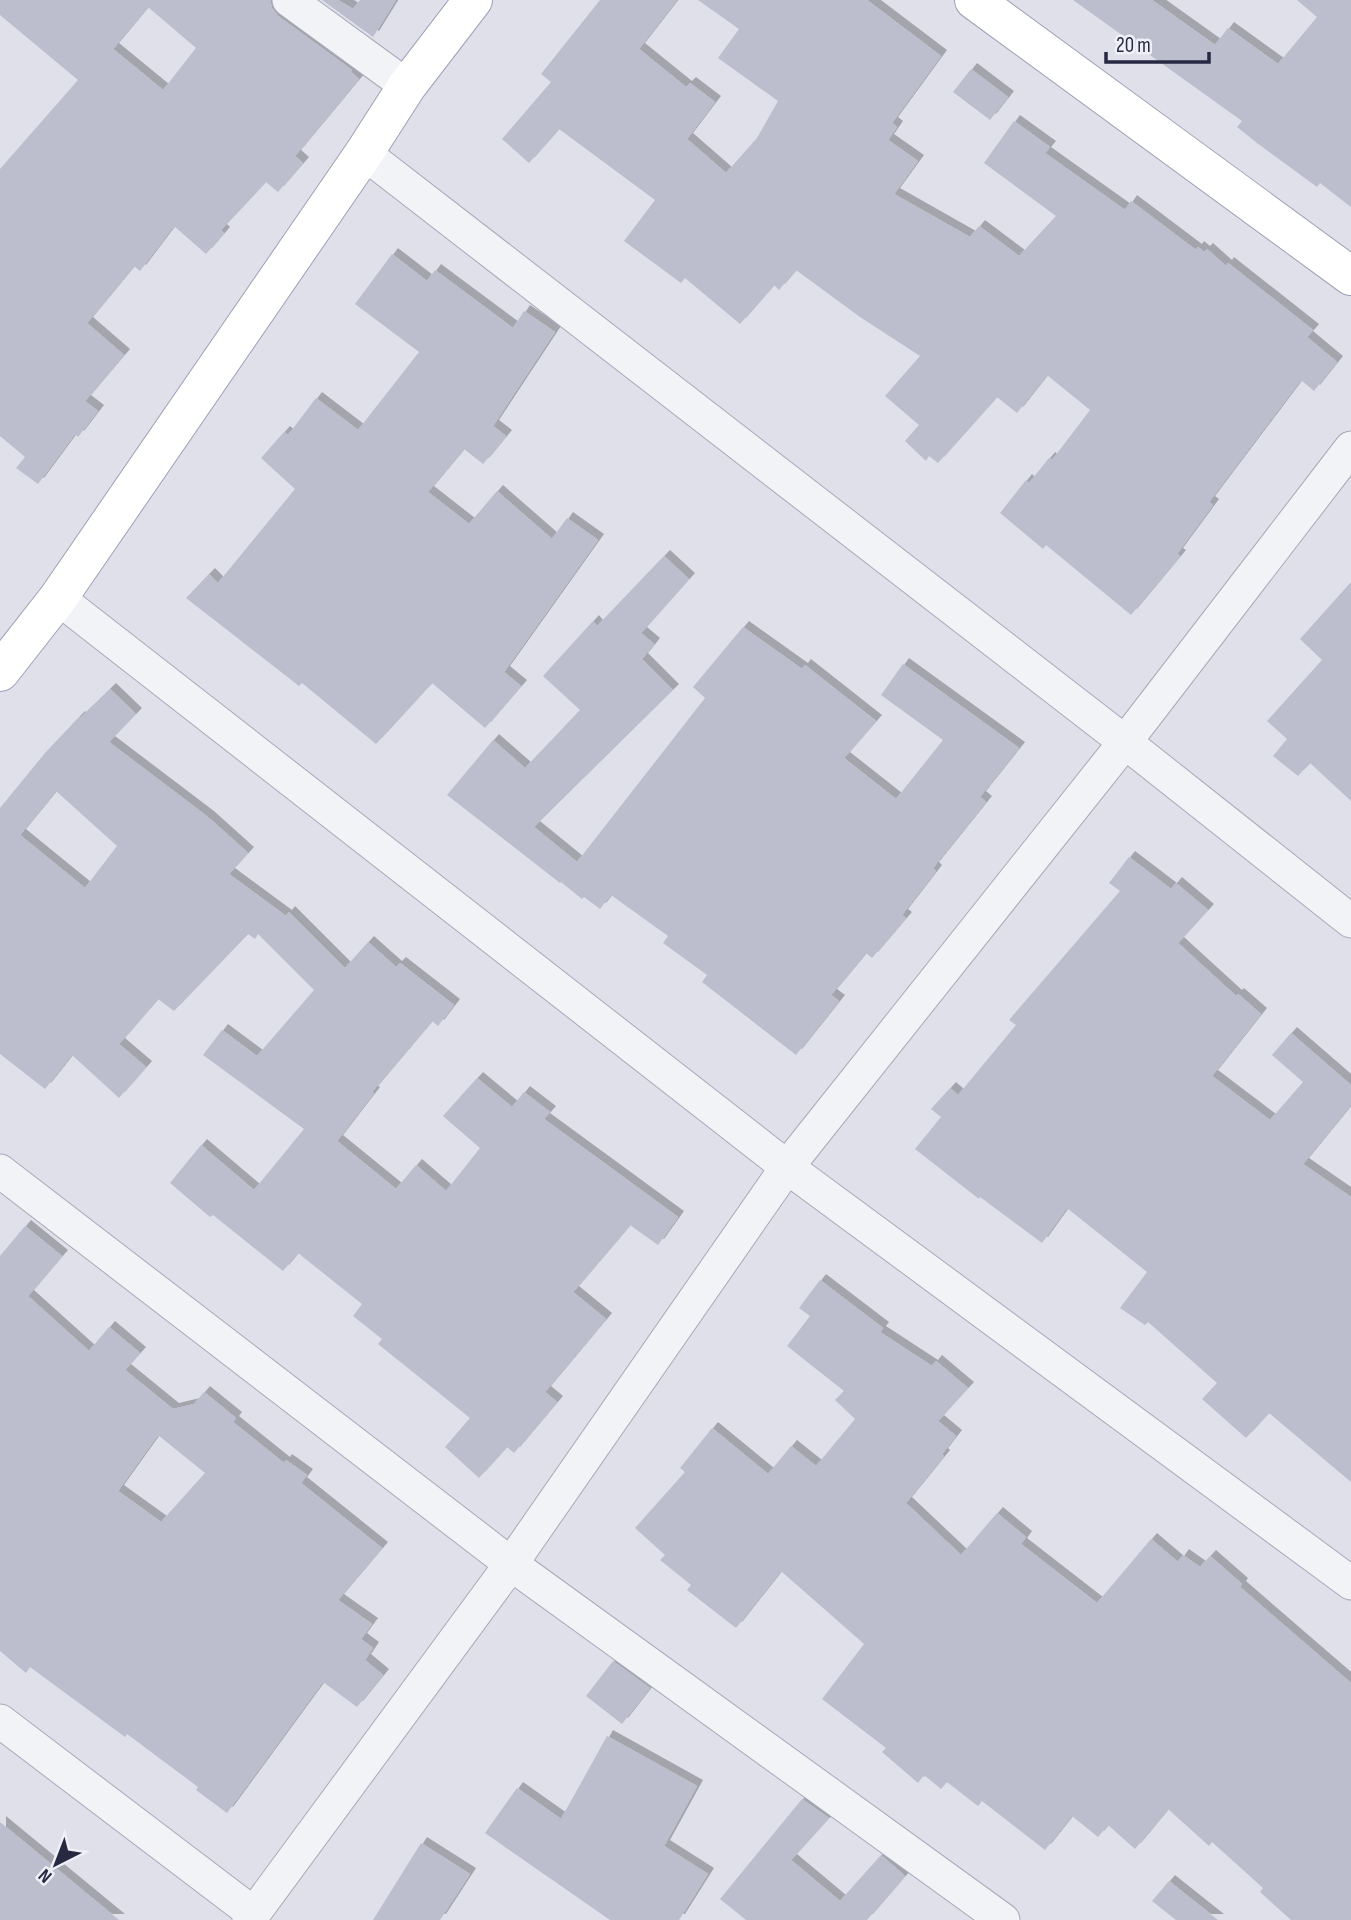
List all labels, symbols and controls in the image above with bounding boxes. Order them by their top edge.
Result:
scale bar [1106,21,1209,65]
text: 20 m [1116,33,1151,58]
north arrow [21,1829,91,1899]
text: N [34,1864,57,1887]

